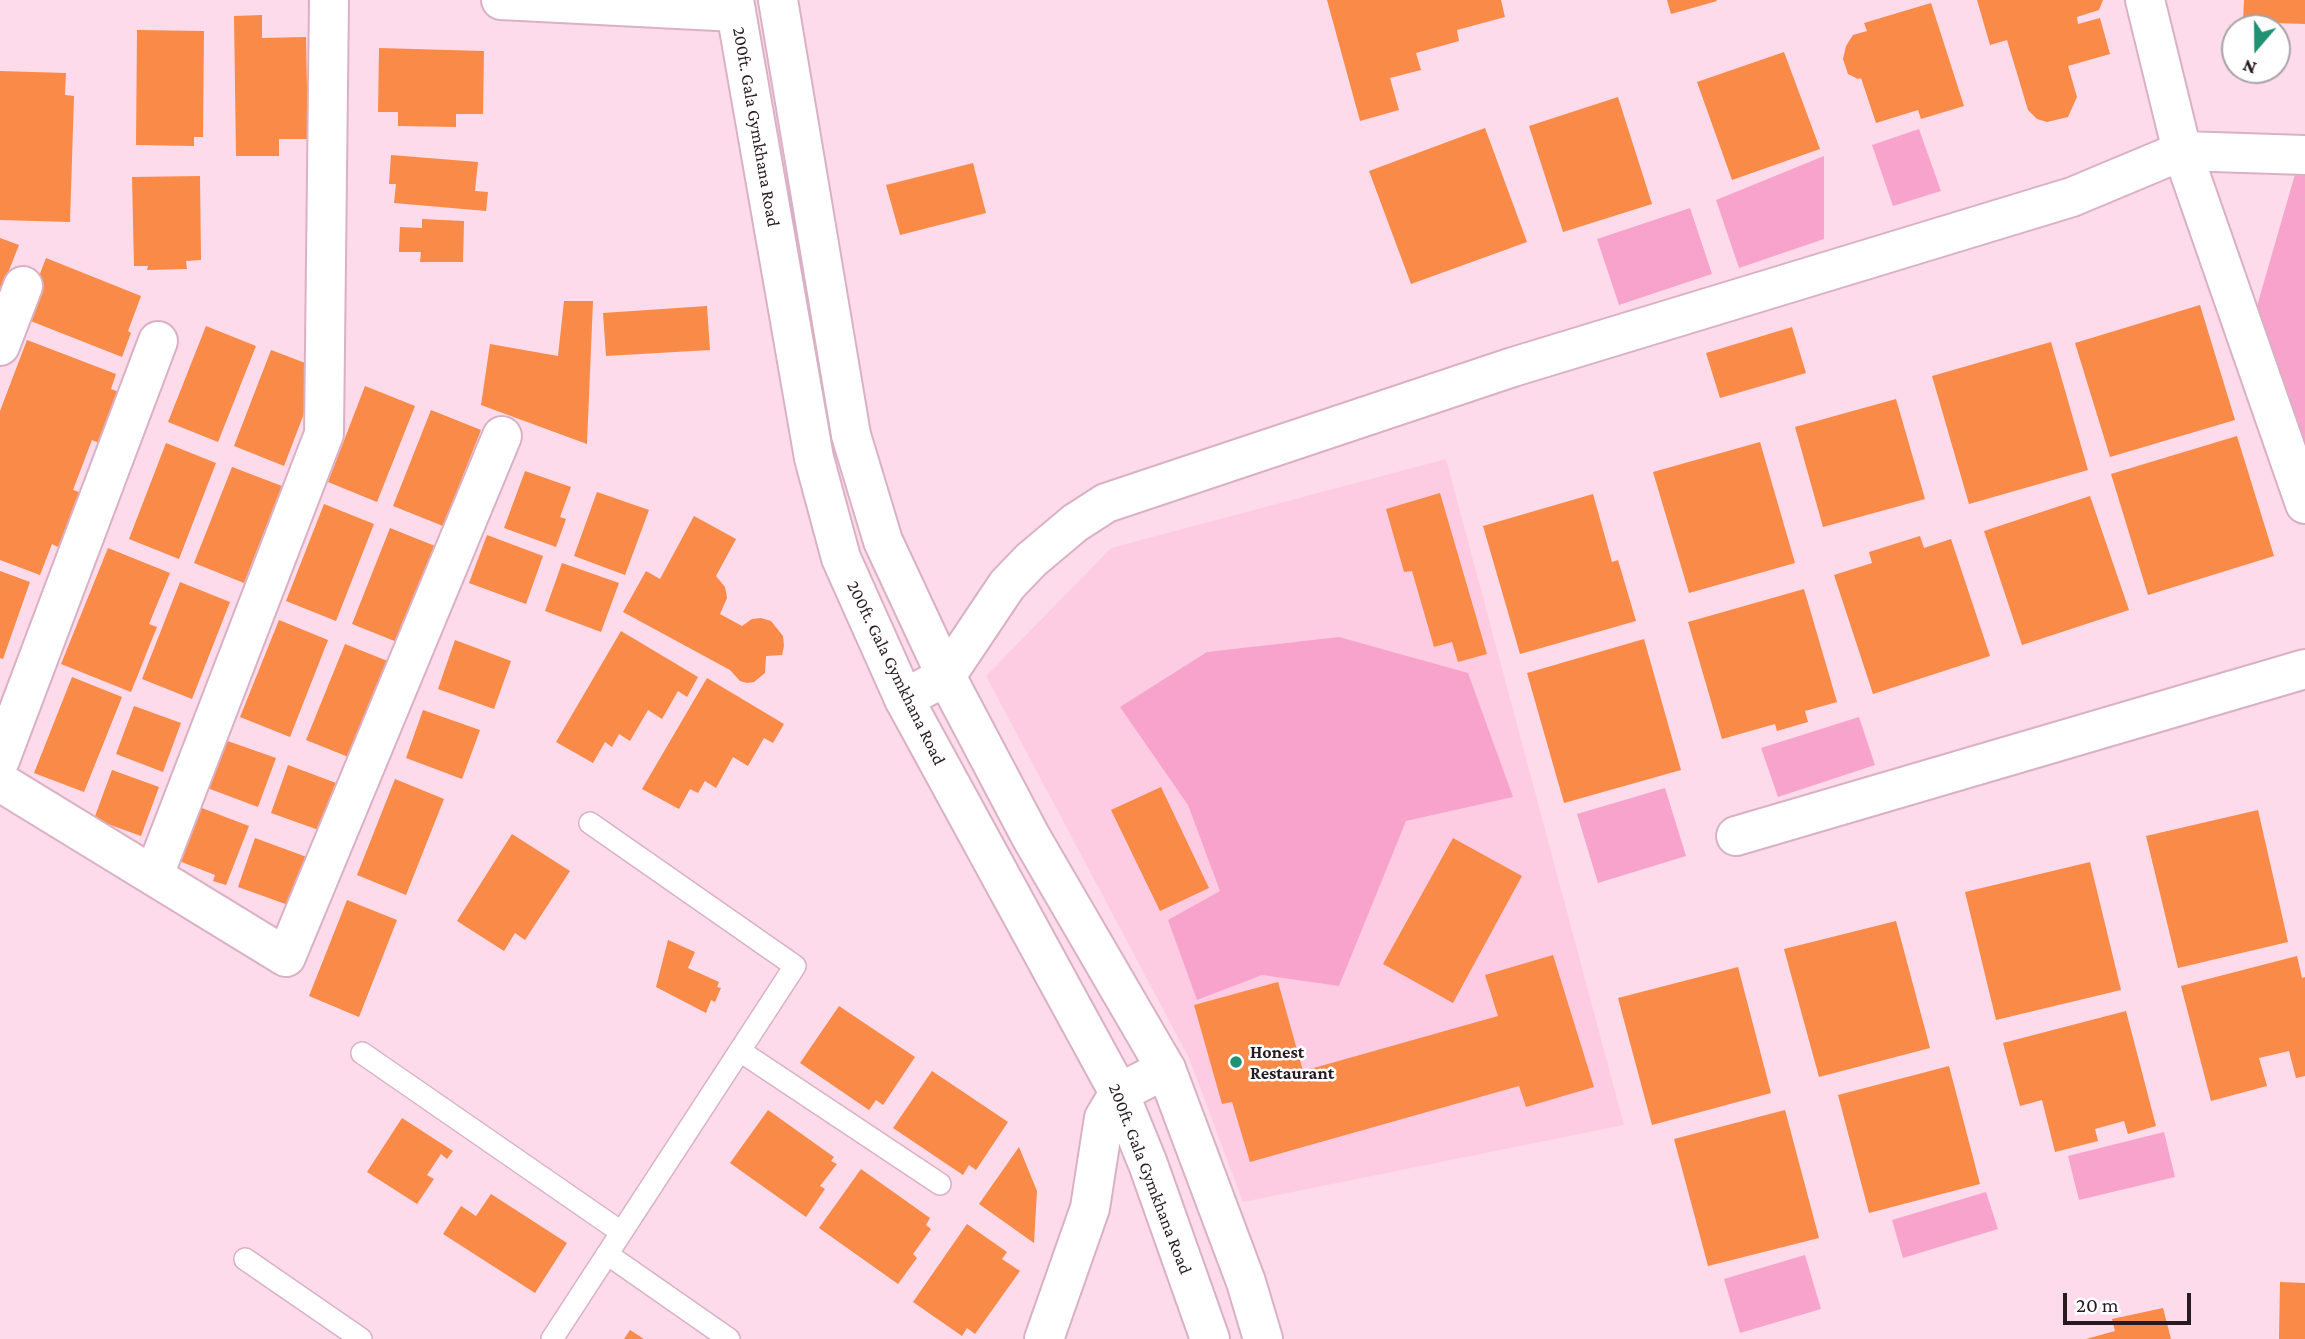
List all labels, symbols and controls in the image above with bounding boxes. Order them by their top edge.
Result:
north arrow [2221,14,2291,84]
street label: 200ft. Gala Gymkhana Road [728,26,784,228]
text: N [2240,55,2259,79]
street label: 200ft. Gala Gymkhana Road [842,577,950,769]
place label: Honest Restaurant [1250,1041,1334,1084]
marker: Honest Restaurant [1228,1054,1244,1070]
street label: 200ft. Gala Gymkhana Road [1104,1081,1196,1277]
scale bar [2067,1280,2195,1324]
text: 20 m [2076,1293,2119,1317]

